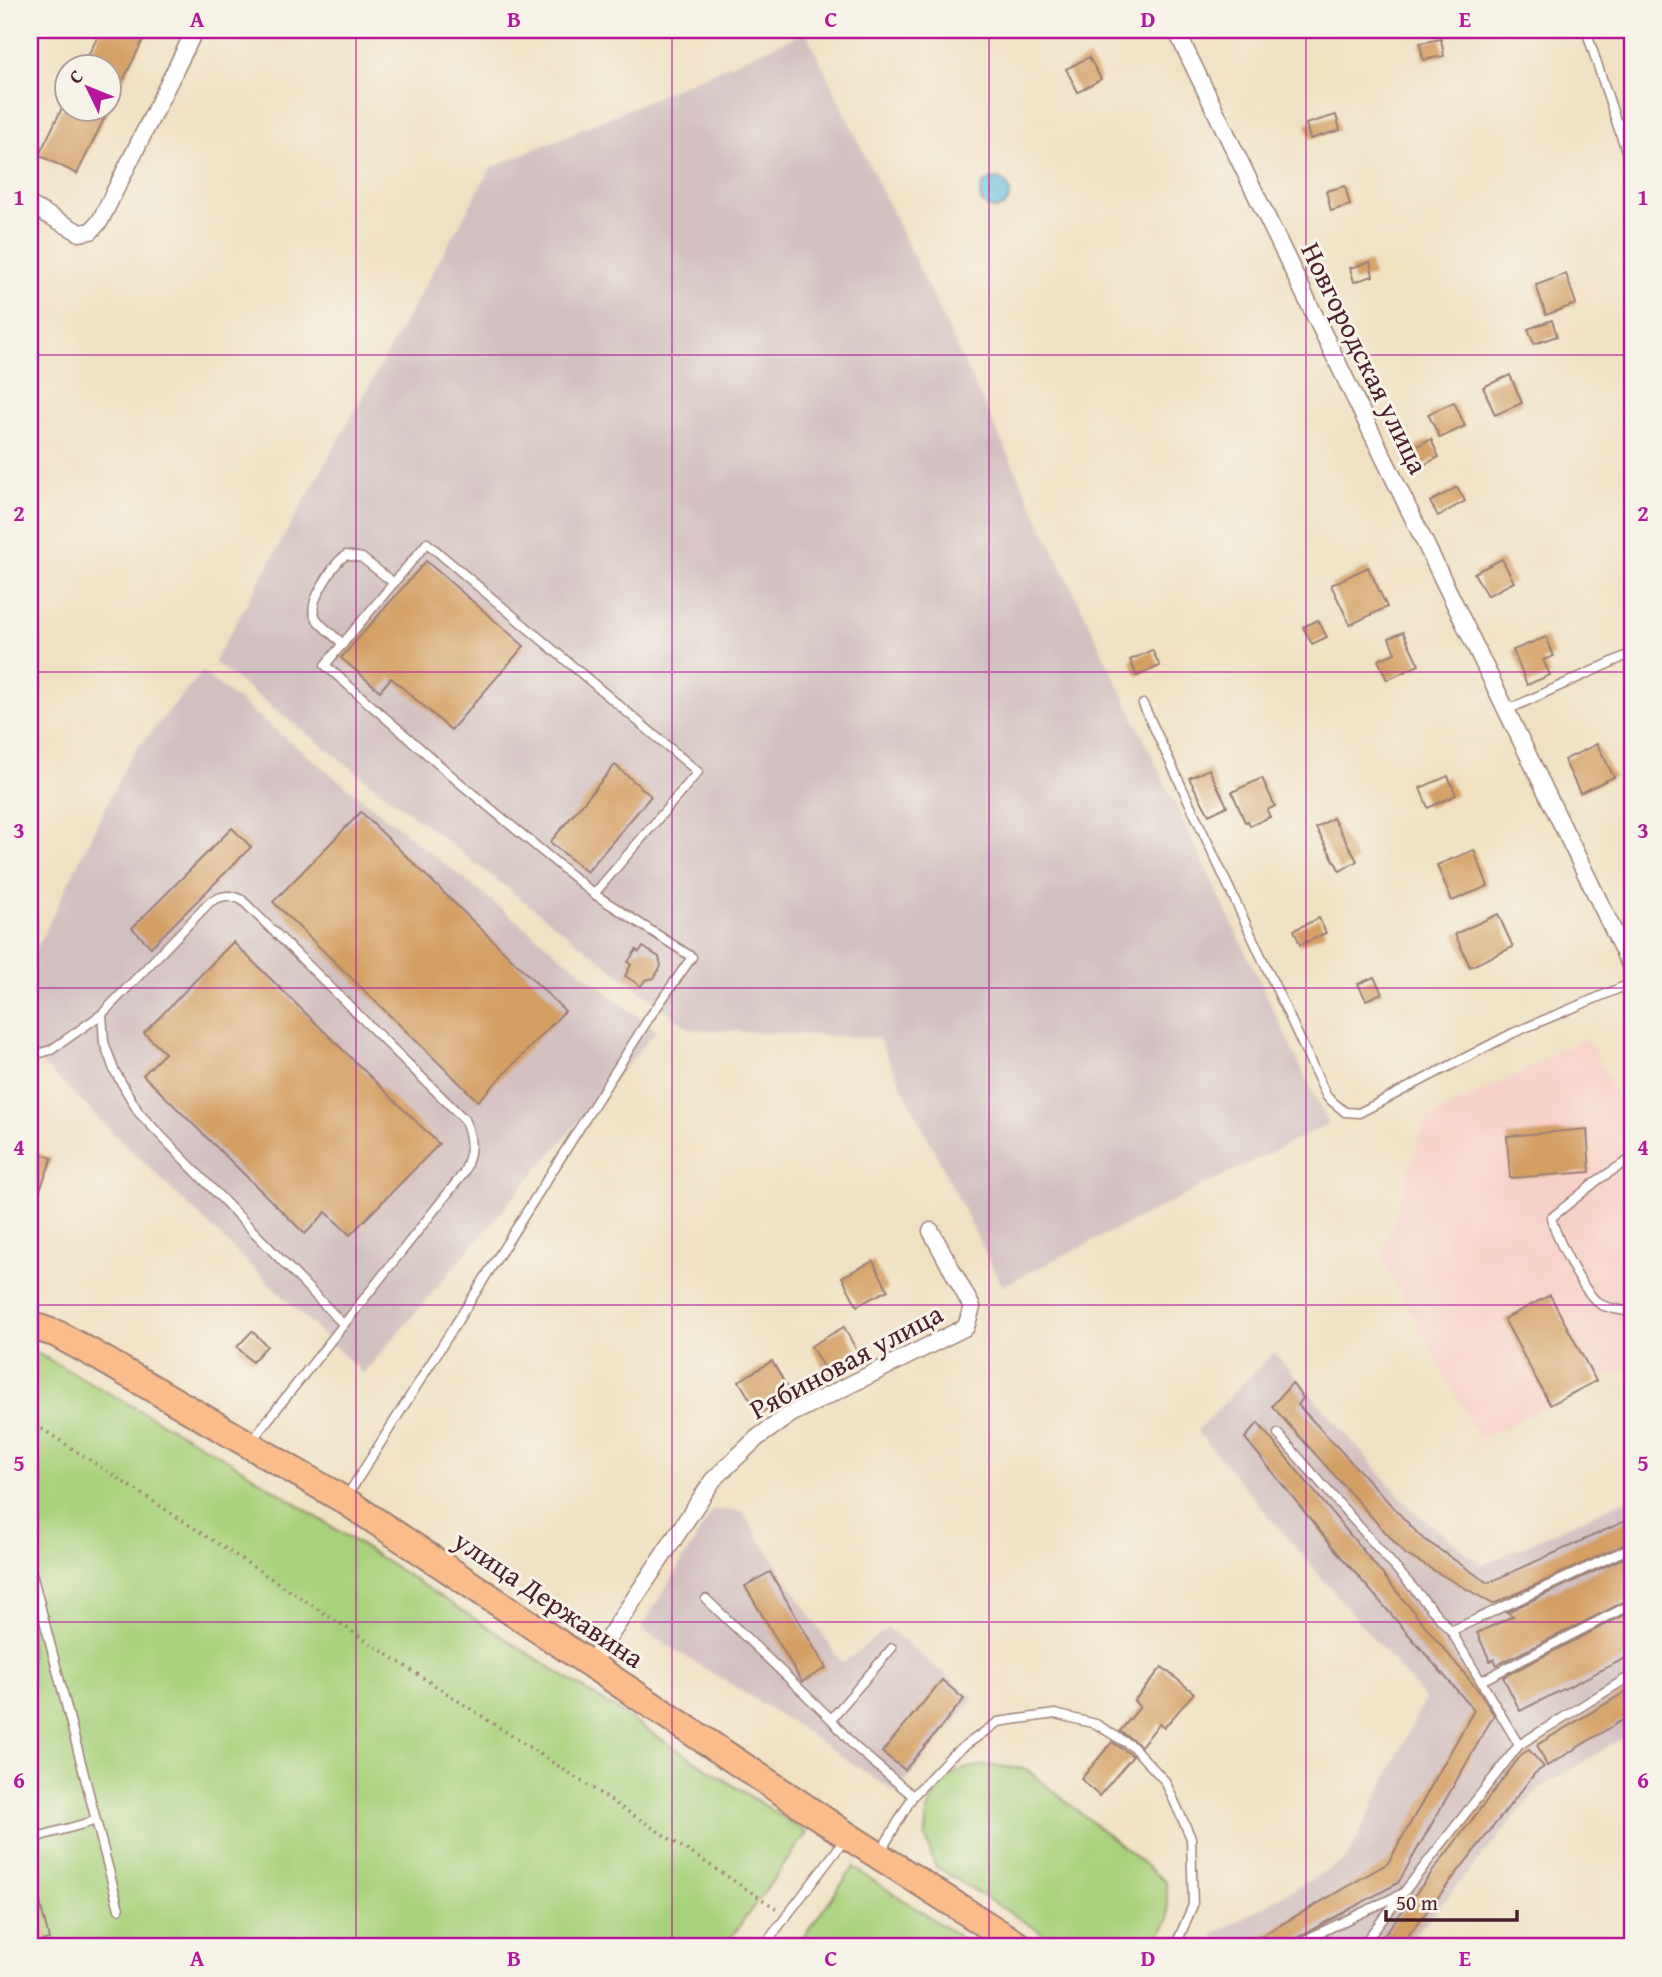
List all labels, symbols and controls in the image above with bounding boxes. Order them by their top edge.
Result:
text: A [190,2,205,35]
text: B [507,2,521,35]
text: C [824,2,838,35]
text: D [1141,2,1156,35]
text: E [1459,2,1471,35]
north arrow [52,52,122,122]
text: С [62,63,90,90]
text: 1 [13,180,25,213]
text: 1 [1637,180,1649,213]
street label: Новгородская улица [1291,235,1440,481]
text: 2 [13,496,25,529]
text: 2 [1637,496,1649,529]
text: 3 [13,813,25,846]
text: 3 [1637,813,1649,846]
text: 4 [13,1130,25,1163]
text: 4 [1637,1130,1649,1163]
street label: Рябиновая улица [742,1292,950,1429]
text: 5 [13,1446,25,1479]
text: 5 [1637,1446,1649,1479]
street label: улица Державина [445,1519,653,1678]
text: 6 [13,1763,25,1796]
text: 6 [1637,1763,1649,1796]
scale bar [1386,1879,1517,1923]
text: 50 m [1396,1887,1438,1918]
text: A [190,1941,205,1974]
text: B [507,1941,521,1974]
text: C [824,1941,838,1974]
text: D [1141,1941,1156,1974]
text: E [1459,1941,1471,1974]

